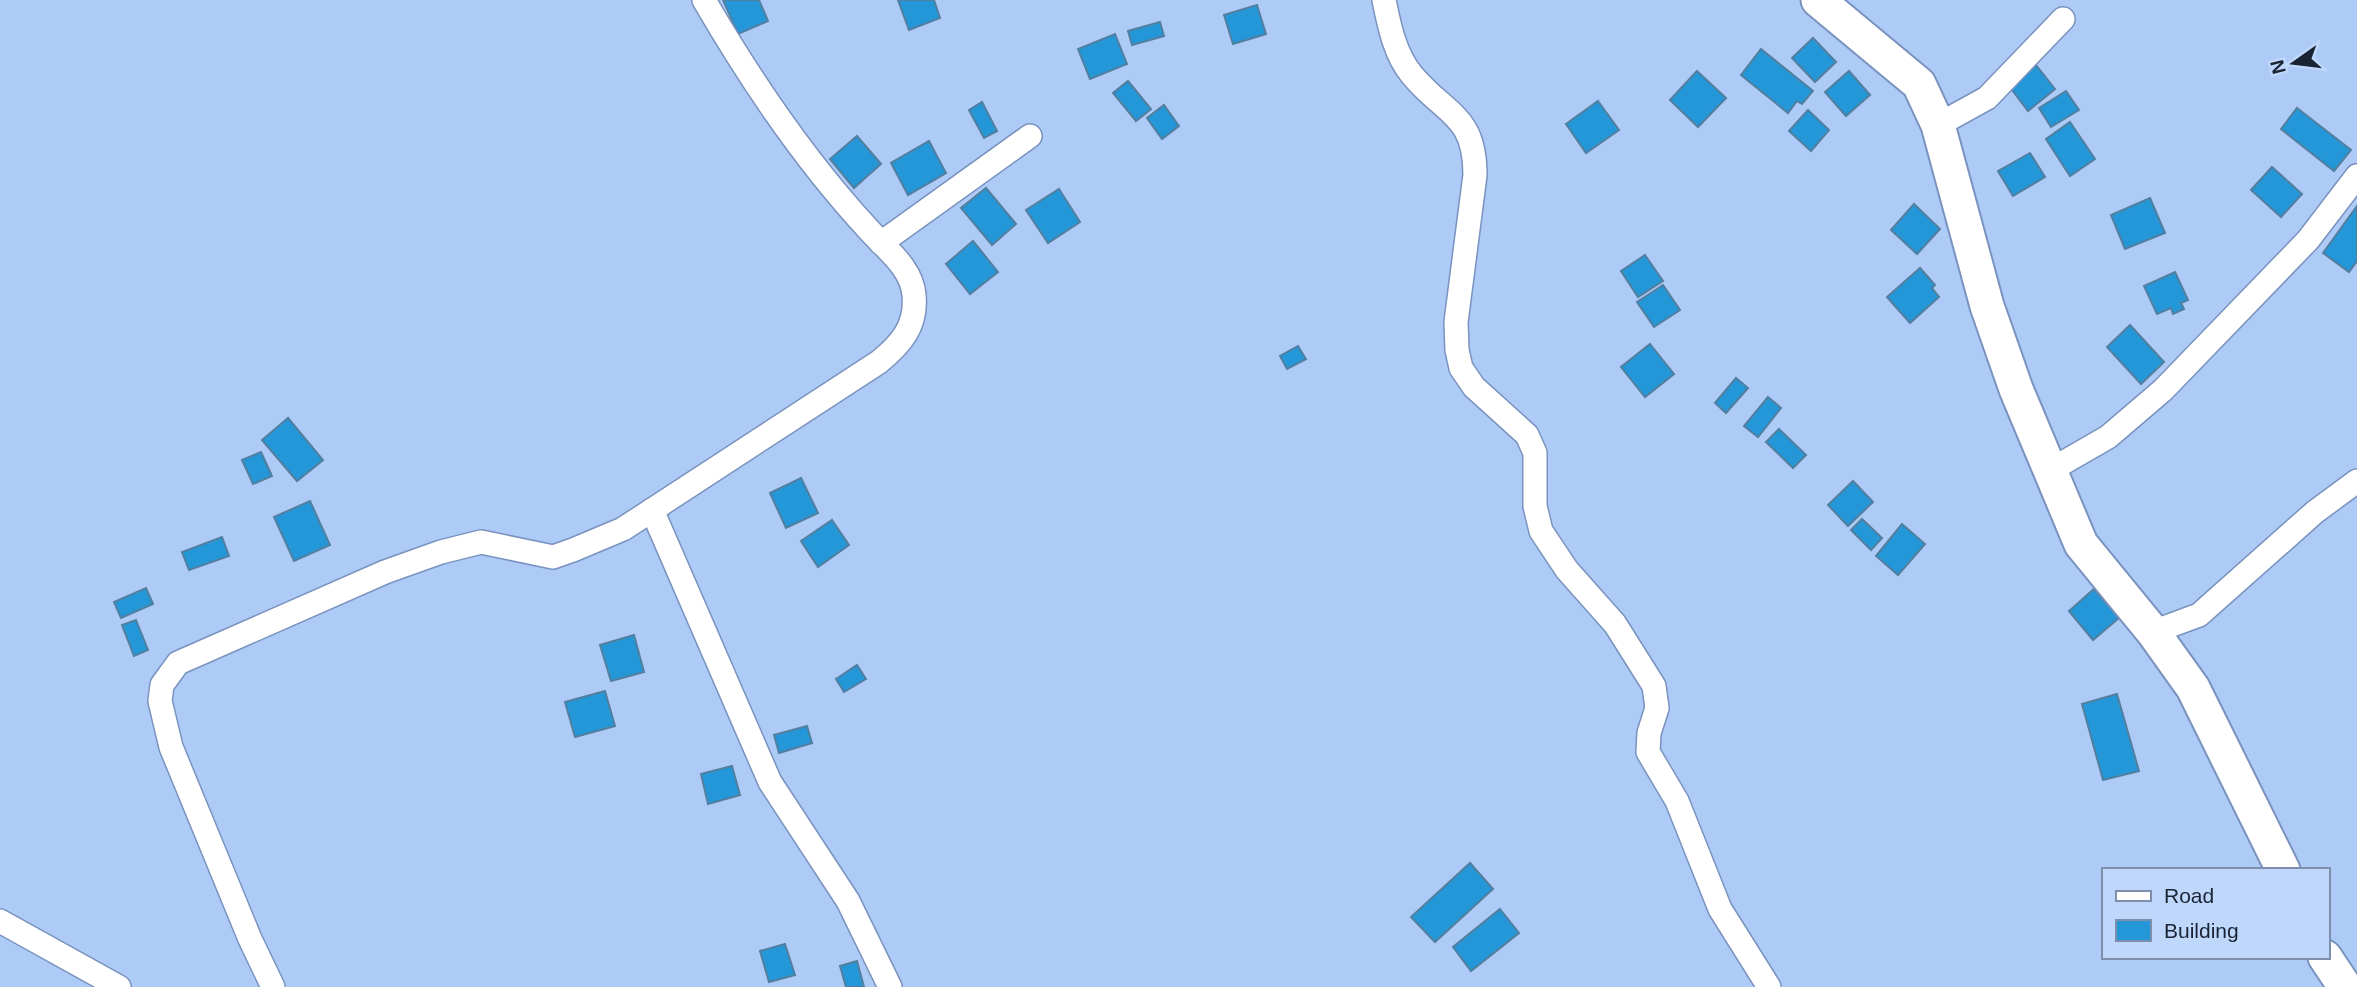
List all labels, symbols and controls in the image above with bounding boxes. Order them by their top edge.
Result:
north arrow [2259,28,2329,98]
text: N [2266,58,2290,76]
legend [2102,868,2329,959]
text: Road [2164,884,2214,907]
text: Building [2164,919,2239,942]

